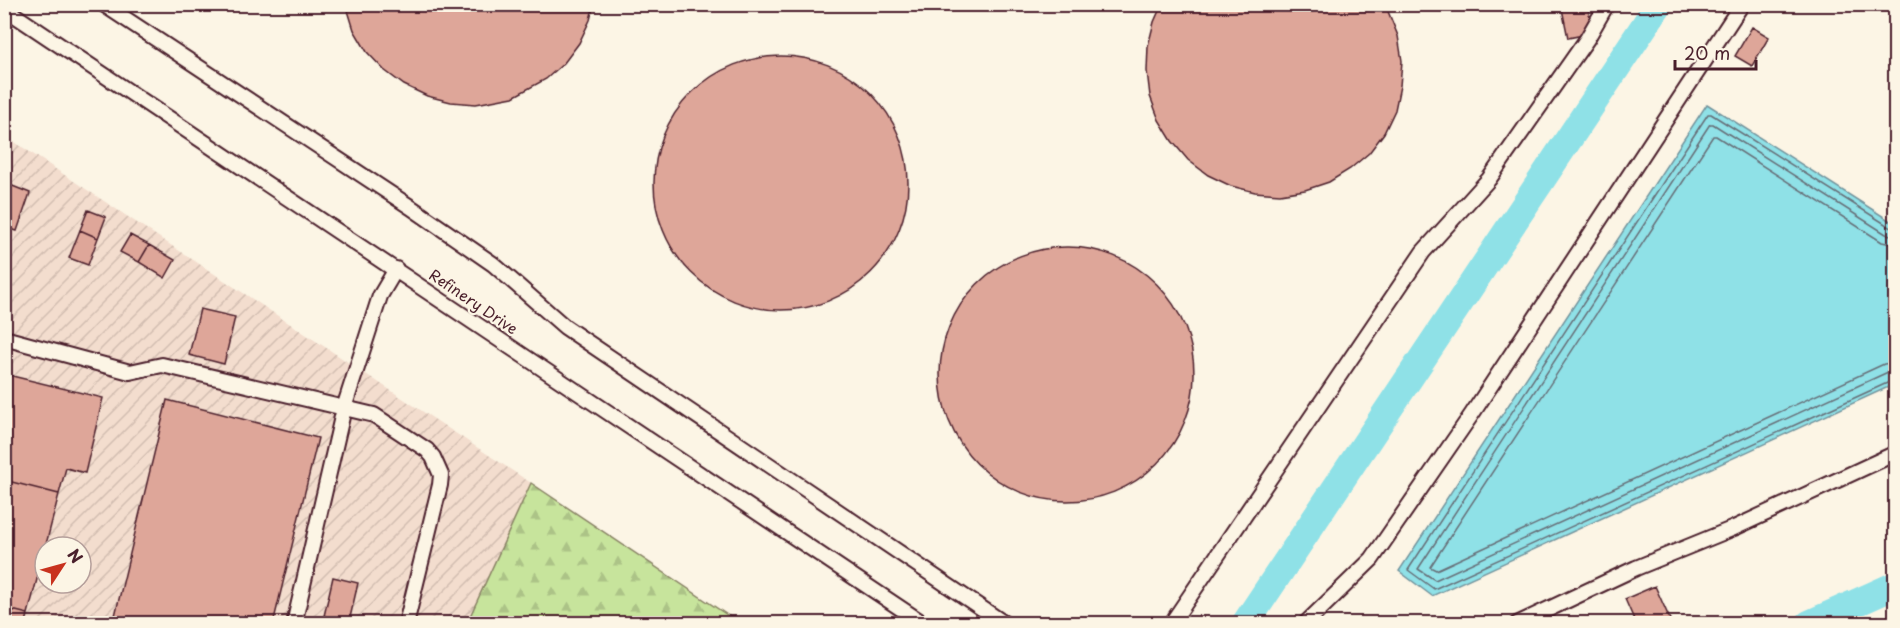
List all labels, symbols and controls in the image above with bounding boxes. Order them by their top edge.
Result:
scale bar [1675,33,1756,71]
text: 20 m [1684,39,1730,66]
street label: Refinery Drive [425,263,523,339]
north arrow [33,535,93,595]
text: N [63,543,89,568]

